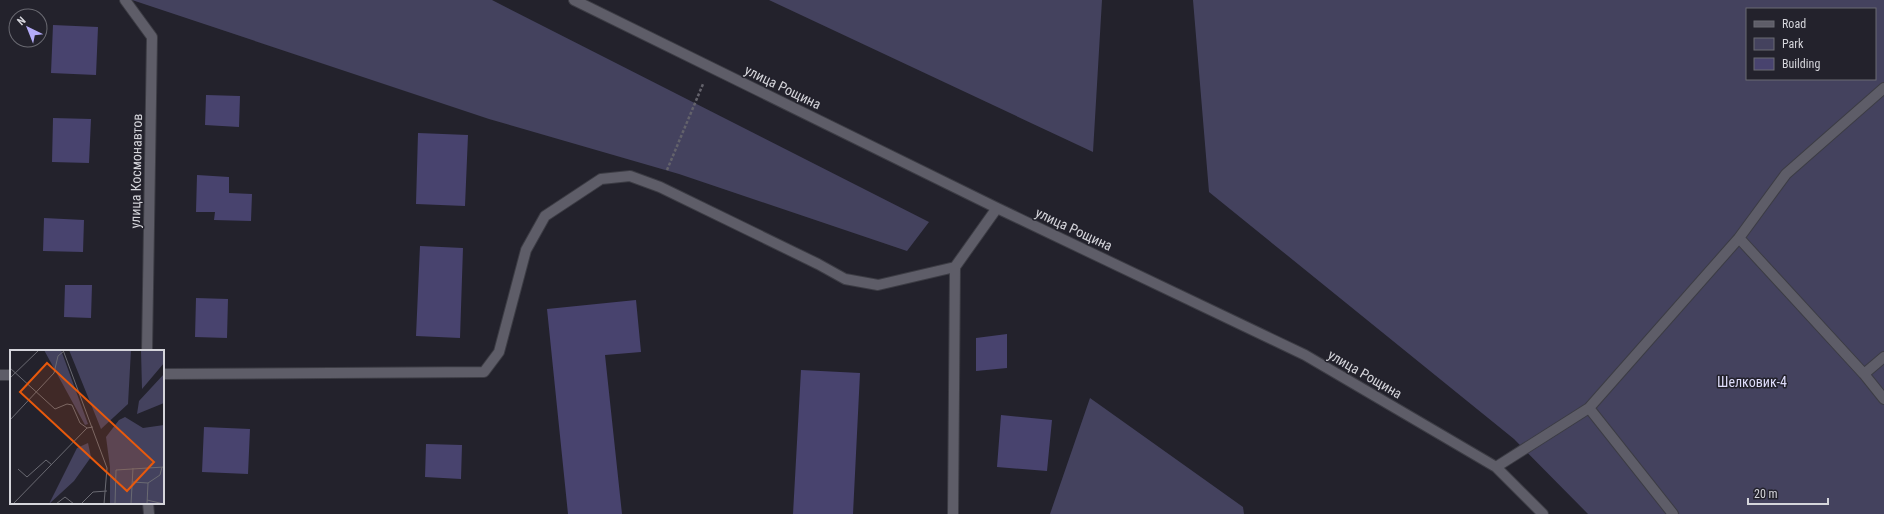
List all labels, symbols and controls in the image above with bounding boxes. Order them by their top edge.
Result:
north arrow [8,8,48,48]
legend [1746,8,1876,80]
text: N [15,14,29,28]
text: Road [1782,17,1806,31]
text: Park [1782,37,1804,51]
text: Building [1782,57,1820,71]
street label: улица Рощина [742,62,824,112]
street label: улица Космонавтов [127,113,145,229]
street label: улица Рощина [1033,204,1115,254]
street label: улица Рощина [1325,346,1405,402]
inset map [10,350,164,504]
park label: Шелковик-4 [1717,374,1787,390]
scale bar [1748,480,1828,506]
text: 20 m [1754,487,1778,501]

